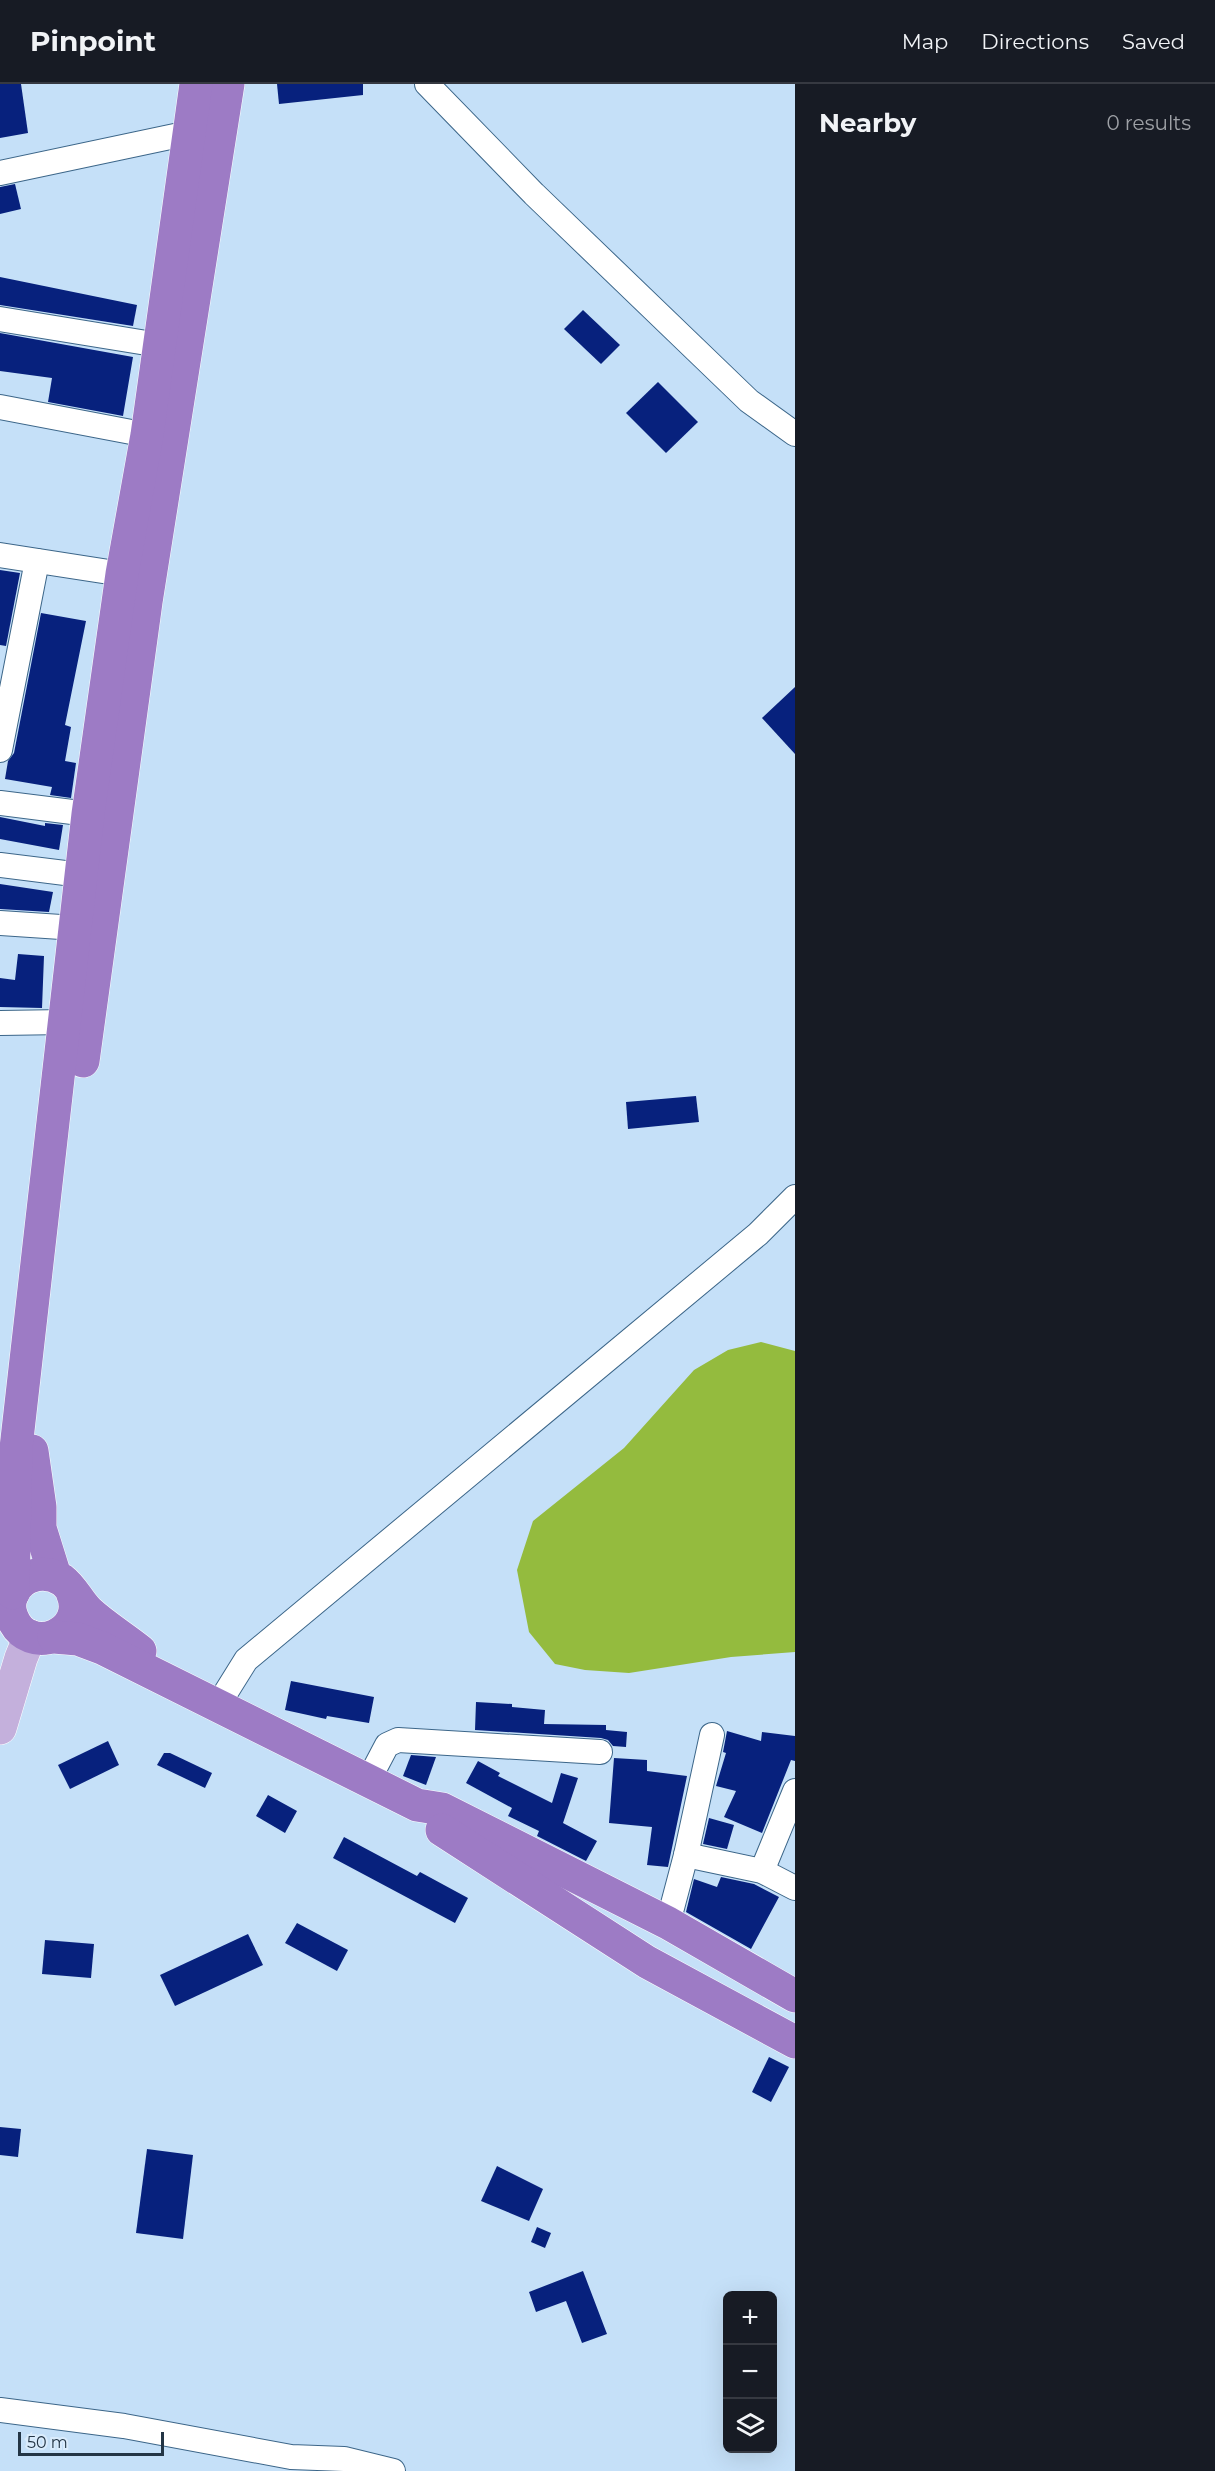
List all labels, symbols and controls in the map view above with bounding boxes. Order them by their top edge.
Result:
text: Pinpoint [30,24,156,58]
text: Map [902,29,948,54]
text: Directions [981,29,1089,54]
text: Saved [1122,29,1185,54]
text: Nearby [819,107,916,139]
text: 0 results [1106,111,1191,135]
map controls [723,2291,777,2453]
button: + [723,2291,777,2345]
button: − [723,2345,777,2399]
button: layers [723,2399,777,2453]
scale bar [18,2429,164,2456]
text: 50 m [27,2433,68,2452]

